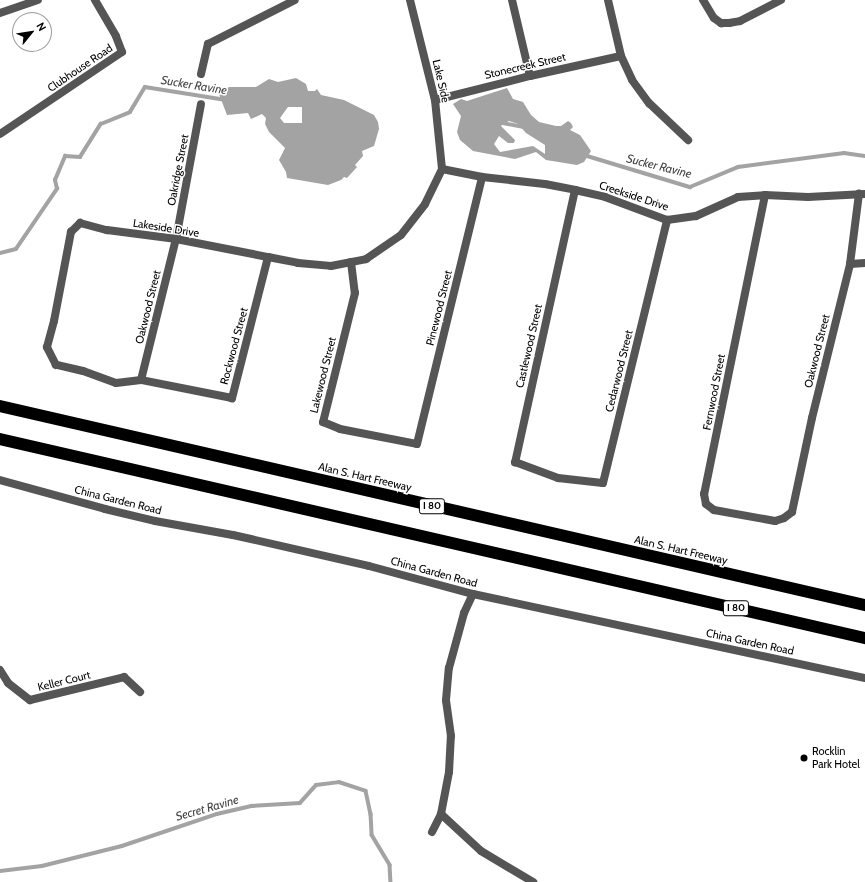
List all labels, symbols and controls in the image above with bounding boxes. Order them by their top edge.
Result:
north arrow [12,12,52,52]
text: N [34,20,50,33]
street label: Clubhouse Road [45,41,115,95]
street label: Stonecreek Street [483,50,567,82]
street label: Lake Side [430,58,452,104]
water label: Sucker Ravine [160,73,228,97]
street label: Oakridge Street [165,133,191,207]
water label: Sucker Ravine [625,151,693,181]
street label: Creekside Drive [598,179,670,213]
street label: Lakeside Drive [132,216,200,240]
street label: Oakwood Street [132,269,164,345]
street label: Pinewood Street [423,269,455,347]
street label: Castlewood Street [513,303,545,389]
street label: Rockwood Street [217,306,251,386]
street label: Oakwood Street [801,313,833,389]
street label: Cedarwood Street [602,329,636,413]
street label: Lakewood Street [307,336,339,414]
street label: Fernwood Street [700,353,728,431]
street label: Alan S. Hart Freeway [317,460,413,494]
street label: China Garden Road [73,483,163,517]
road number: I 80 [418,498,446,514]
street label: Alan S. Hart Freeway [633,533,729,567]
street label: China Garden Road [389,554,479,590]
road number: I 80 [722,600,750,616]
street label: China Garden Road [705,626,795,658]
street label: Keller Court [36,668,92,694]
place label: Rocklin Park Hotel [812,745,860,771]
marker: Rocklin Park Hotel [799,753,809,763]
water label: Secret Ravine [174,792,240,824]

